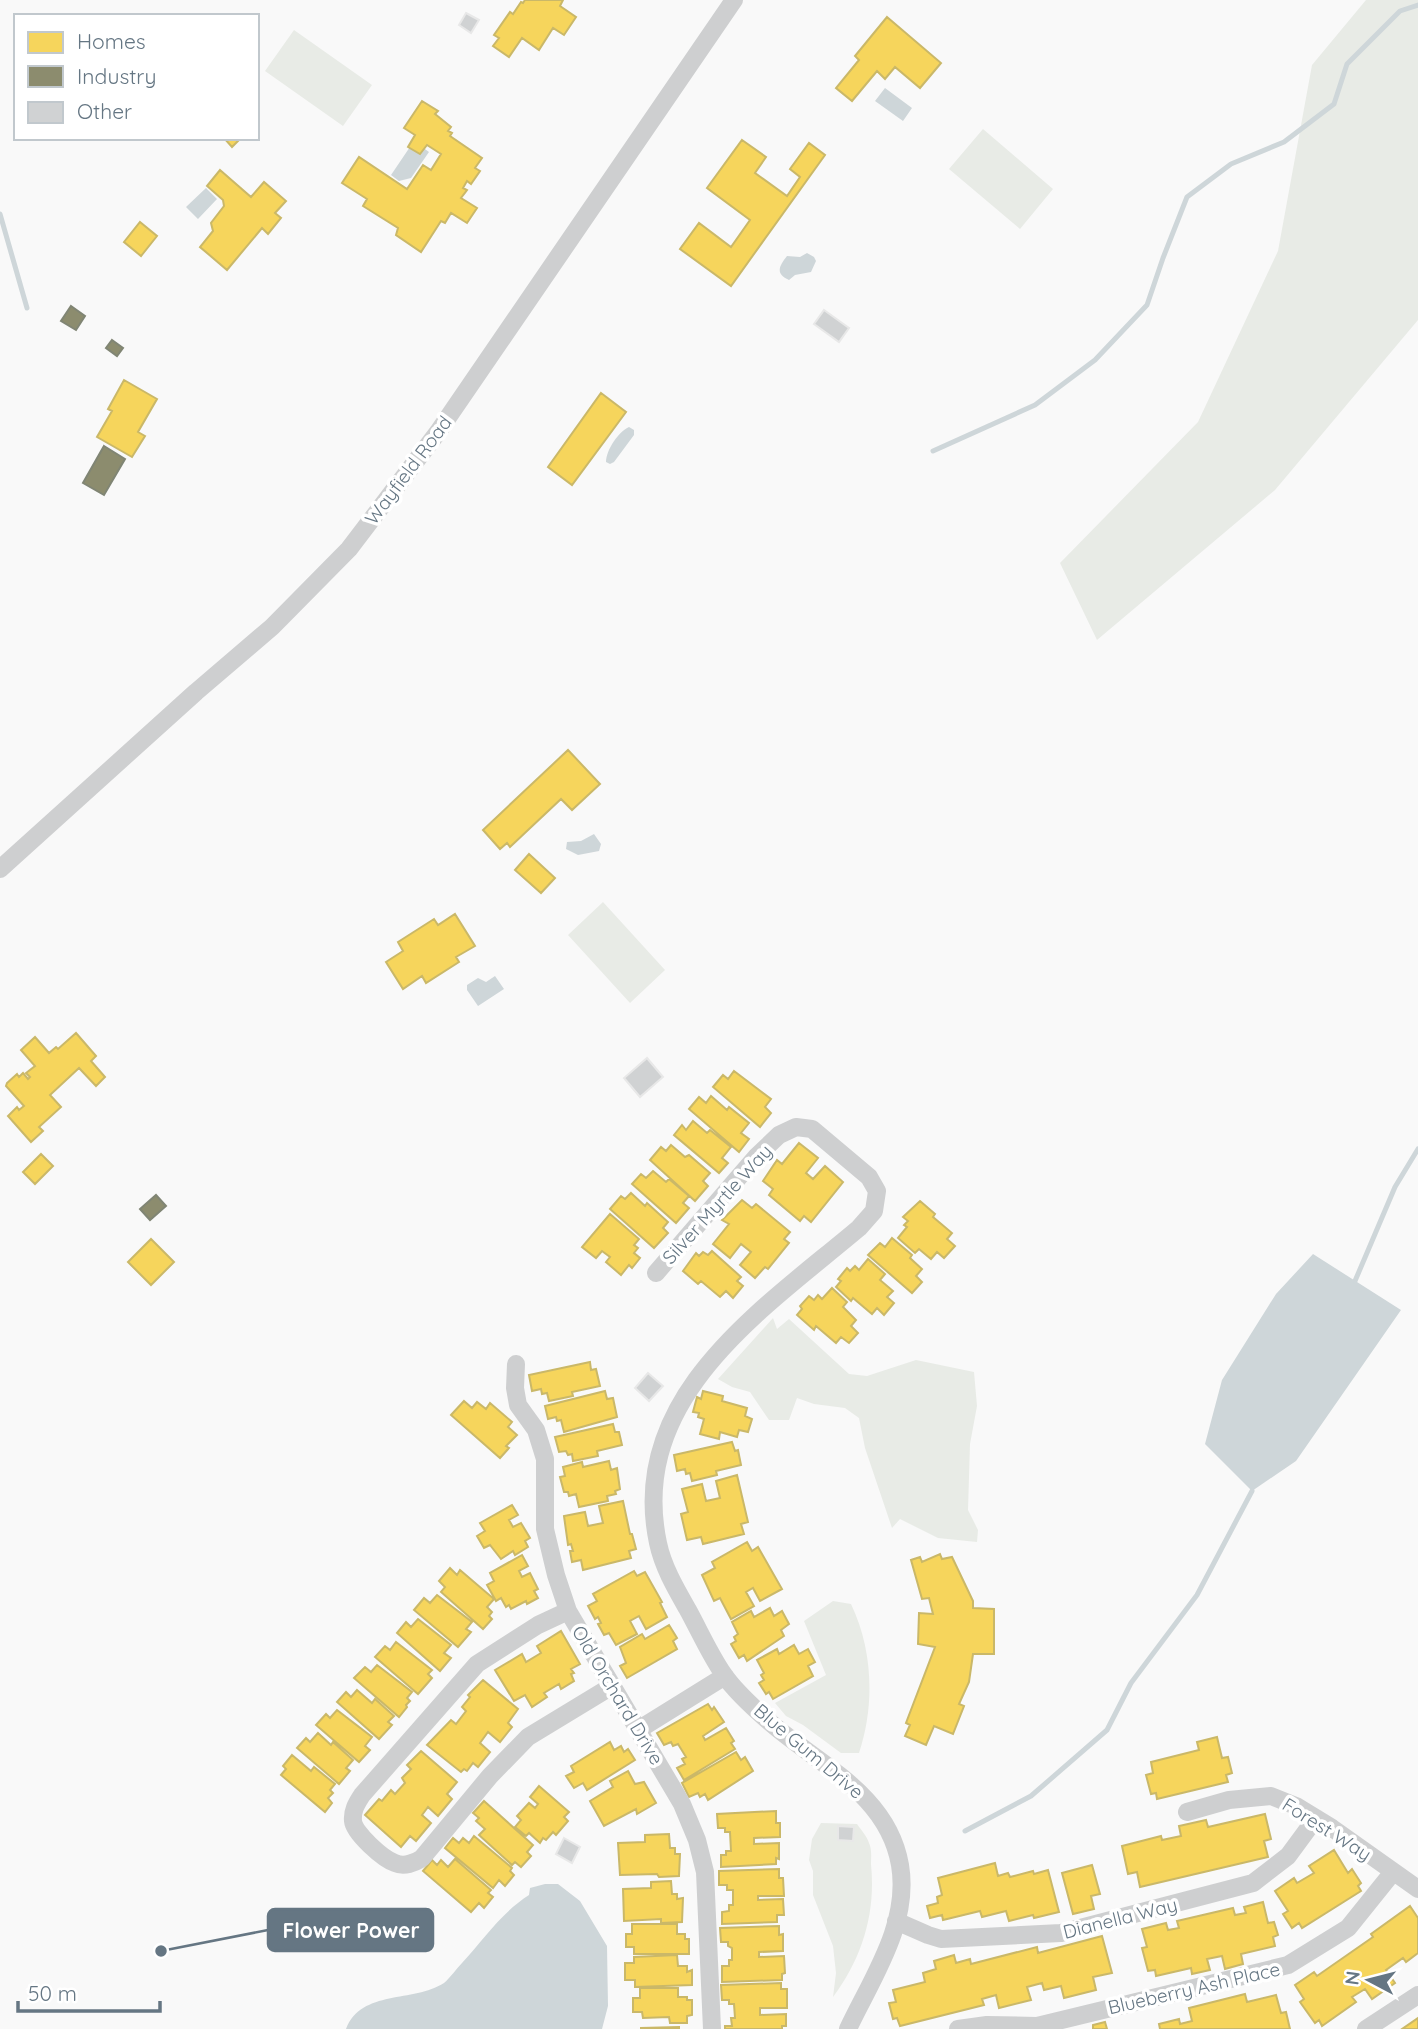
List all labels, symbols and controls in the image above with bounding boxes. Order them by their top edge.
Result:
legend [14,14,259,140]
text: Homes [77,28,146,54]
text: Industry [77,63,156,89]
text: Other [77,98,132,124]
street label: Wayfield Road [359,411,457,529]
street label: Silver Myrtle Way [657,1139,777,1269]
street label: Old Orchard Drive [567,1621,669,1769]
street label: Blue Gum Drive [749,1698,869,1804]
street label: Forest Way [1278,1792,1376,1866]
street label: Dianella Way [1060,1892,1180,1944]
callout: Flower Power [268,1909,433,1951]
text: Flower Power [282,1917,420,1943]
north arrow [1334,1945,1404,2015]
street label: Blueberry Ash Place [1106,1957,1282,2019]
scale bar [18,1969,159,2013]
text: N [1339,1970,1365,1986]
text: 50 m [28,1980,77,2006]

